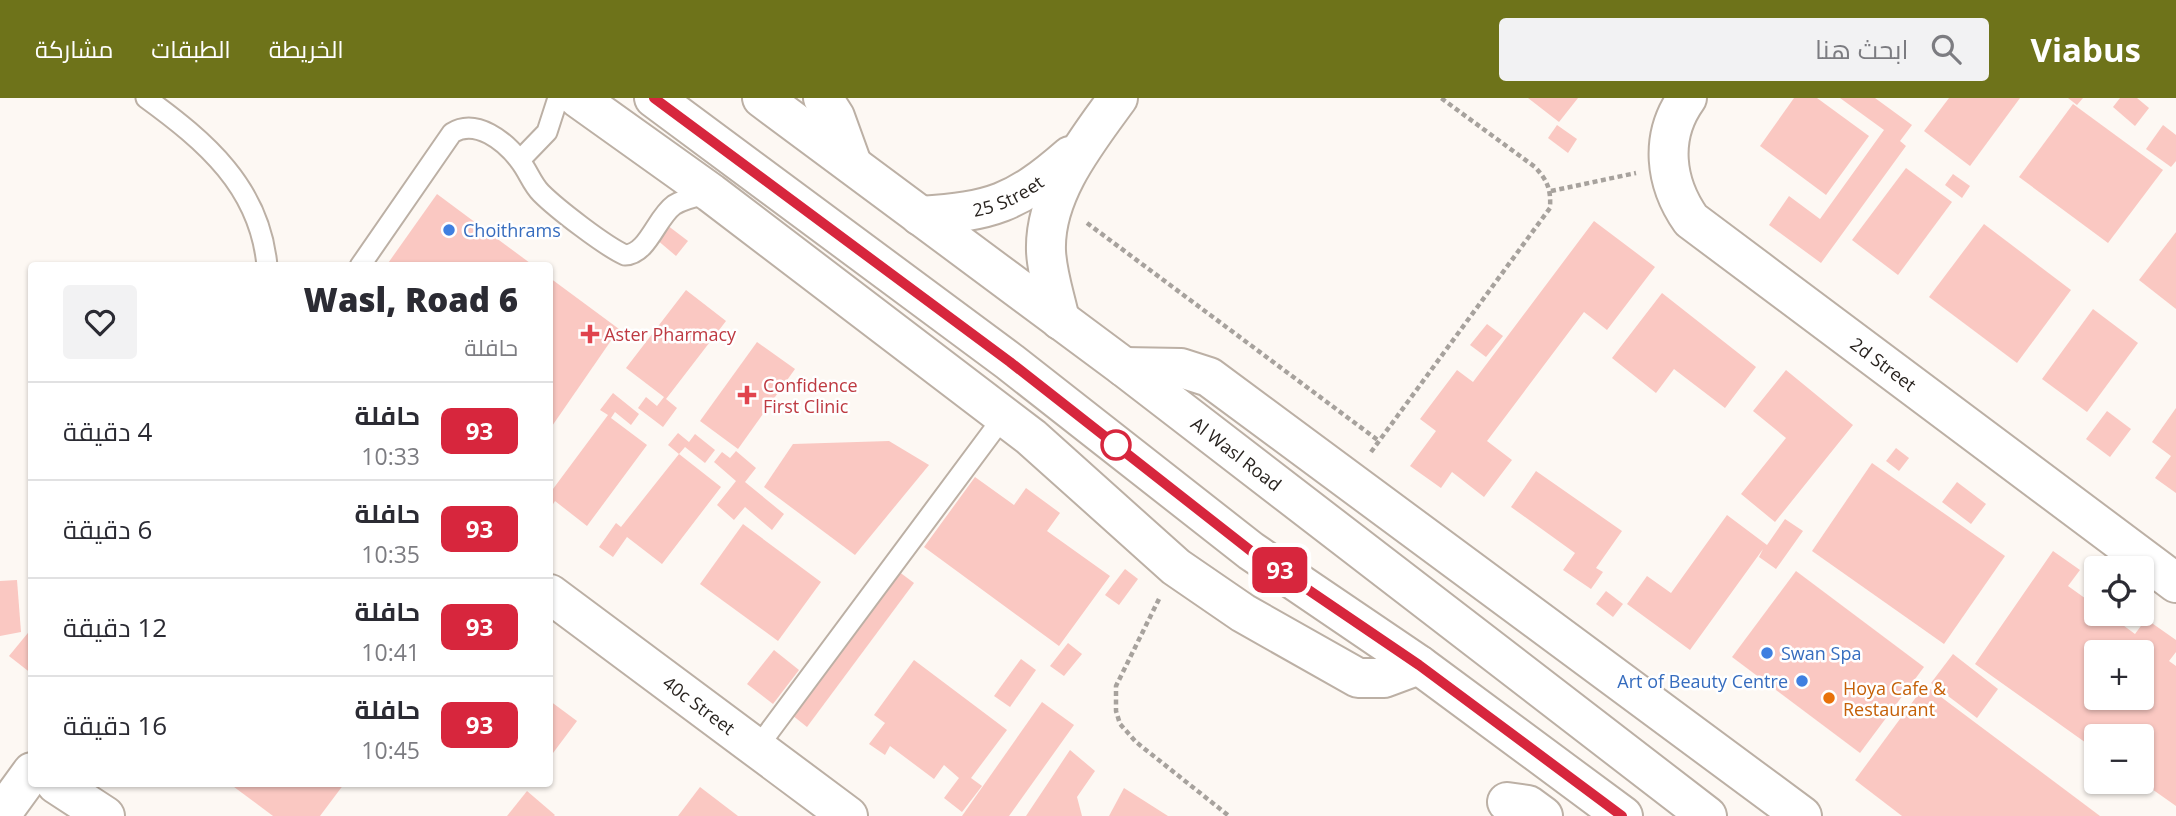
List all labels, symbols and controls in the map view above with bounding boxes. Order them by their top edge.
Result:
search box [1499,18,1989,81]
text: Viabus [2031,27,2141,72]
icon: search [1927,30,1965,68]
text: ابحث هنا [1815,31,1909,67]
text: مشاركة [35,32,113,65]
text: الطبقات [151,32,231,65]
text: الخريطة [269,32,344,65]
street label: 25 Street [971,170,1048,222]
place label: Choithrams [463,218,561,242]
marker: Choithrams [441,222,457,238]
text: Wasl, Road 6 [304,277,518,322]
button: heart [63,285,137,359]
place label: Aster Pharmacy [604,322,737,346]
marker: Aster Pharmacy [582,326,598,342]
text: حافلة [464,331,518,363]
street label: 2d Street [1846,332,1921,396]
place label: Confidence First Clinic [763,373,858,418]
marker: Confidence First Clinic [737,385,757,405]
text: حافلة [355,397,420,433]
street label: Al Wasl Road [1186,411,1287,496]
text: 4 دقيقة [63,413,152,449]
text: 93 [466,414,493,447]
unlabelled marker [1101,430,1131,460]
text: 10:33 [361,440,420,472]
text: حافلة [355,495,420,531]
text: 6 دقيقة [63,511,152,547]
text: 93 [466,512,493,545]
text: 10:35 [361,538,420,570]
line badge: 93 [1248,547,1312,593]
text: 93 [1266,553,1294,586]
map controls [2084,556,2154,794]
button: locate [2084,556,2154,626]
text: حافلة [355,593,420,629]
text: 12 دقيقة [63,609,167,645]
text: 93 [466,610,493,643]
text: 10:41 [361,636,420,668]
button: + [2084,640,2154,710]
place label: Swan Spa [1781,641,1861,665]
marker: Swan Spa [1759,645,1775,661]
place label: Art of Beauty Centre [1617,669,1788,693]
street label: 40c Street [658,670,740,740]
marker: Art of Beauty Centre [1794,673,1810,689]
place label: Hoya Cafe & Restaurant [1843,676,1947,721]
marker: Hoya Cafe & Restaurant [1821,690,1837,706]
text: حافلة [355,691,420,727]
text: 16 دقيقة [63,707,167,743]
text: 93 [466,708,493,741]
button: − [2084,724,2154,794]
text: 10:45 [361,734,420,766]

